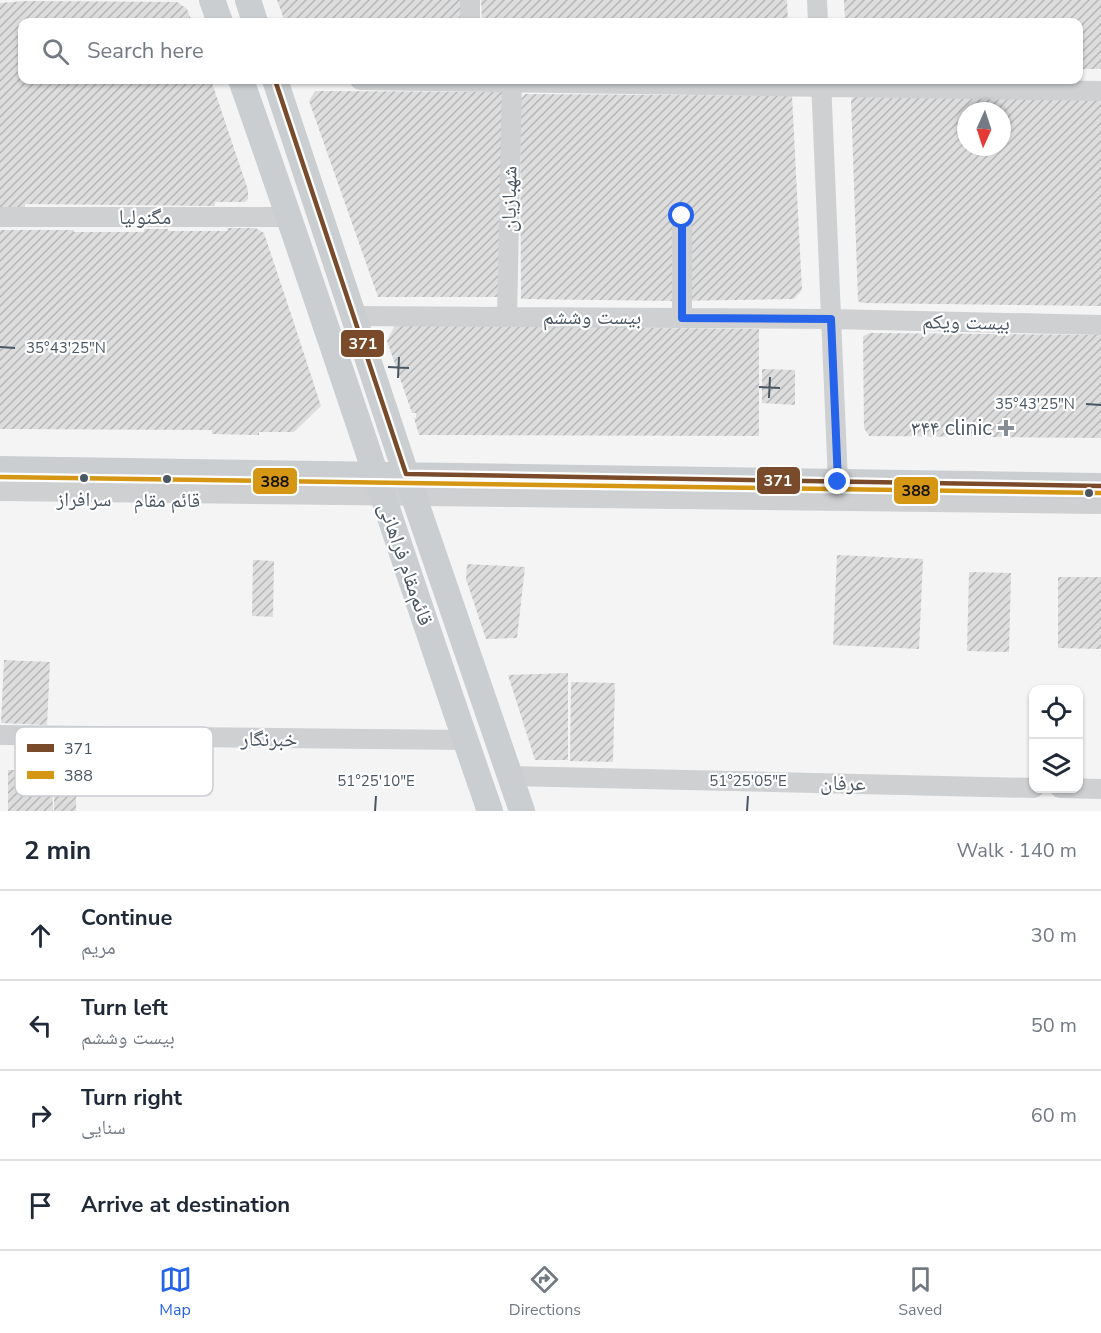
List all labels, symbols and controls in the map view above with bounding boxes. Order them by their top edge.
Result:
search box [18,18,1083,84]
icon: search [39,35,72,68]
text: Search here [87,36,204,66]
north arrow [957,102,1011,156]
street label: شهبازیان [494,166,524,232]
route start [668,202,694,228]
street label: مگنولیا [119,203,171,231]
street label: بیست وششم [543,303,641,331]
street label: بیست ویکم [922,307,1010,337]
line badge: 371 [340,329,385,358]
text: 371 [349,333,377,355]
text: 35°43'25"N [26,338,106,358]
text: 35°43'25"N [995,394,1075,414]
place label: ۳۴۴ clinic [911,414,992,442]
marker: ۳۴۴ clinic [997,419,1015,437]
line badge: 371 [756,466,801,495]
line badge: 388 [252,467,298,495]
route end [824,468,850,494]
text: 371 [764,470,792,492]
text: 388 [261,471,289,493]
marker: سرافراز [78,472,90,484]
marker: قائم مقام [161,473,173,485]
line badge: 388 [893,476,939,505]
text: 388 [902,480,930,502]
place label: سرافراز [56,486,111,513]
place label: قائم مقام [134,487,200,514]
unlabelled marker [1083,487,1095,499]
street label: قائم‌مقام فراهانی [372,499,440,629]
map controls [1029,685,1083,793]
button: locate [1029,685,1083,739]
street label: خبرنگار [239,724,298,753]
legend [15,727,213,796]
text: 371 [64,738,93,760]
button: layers [1029,739,1083,793]
text: 388 [64,765,93,787]
street label: عرفان [820,769,866,797]
text: 51°25'10"E [337,771,415,791]
text: 51°25'05"E [709,771,787,791]
text: 2 min [24,833,91,868]
text: Walk · 140 m [957,837,1077,864]
text: Continue [81,903,172,933]
icon: ahead [24,919,57,952]
text: 30 m [1031,922,1077,949]
text: مریم [81,934,116,961]
text: Turn left [81,993,168,1023]
icon: left [24,1009,57,1042]
text: 50 m [1031,1012,1077,1039]
text: بیست وششم [81,1024,175,1051]
text: Turn right [81,1083,182,1113]
icon: right [24,1099,57,1132]
text: 60 m [1031,1102,1077,1129]
text: سنایی [81,1114,126,1141]
icon: arrive [24,1189,57,1222]
text: Arrive at destination [81,1190,290,1220]
tab: Map [159,1263,192,1321]
tab: Directions [509,1263,581,1321]
tab: Saved [898,1263,942,1321]

